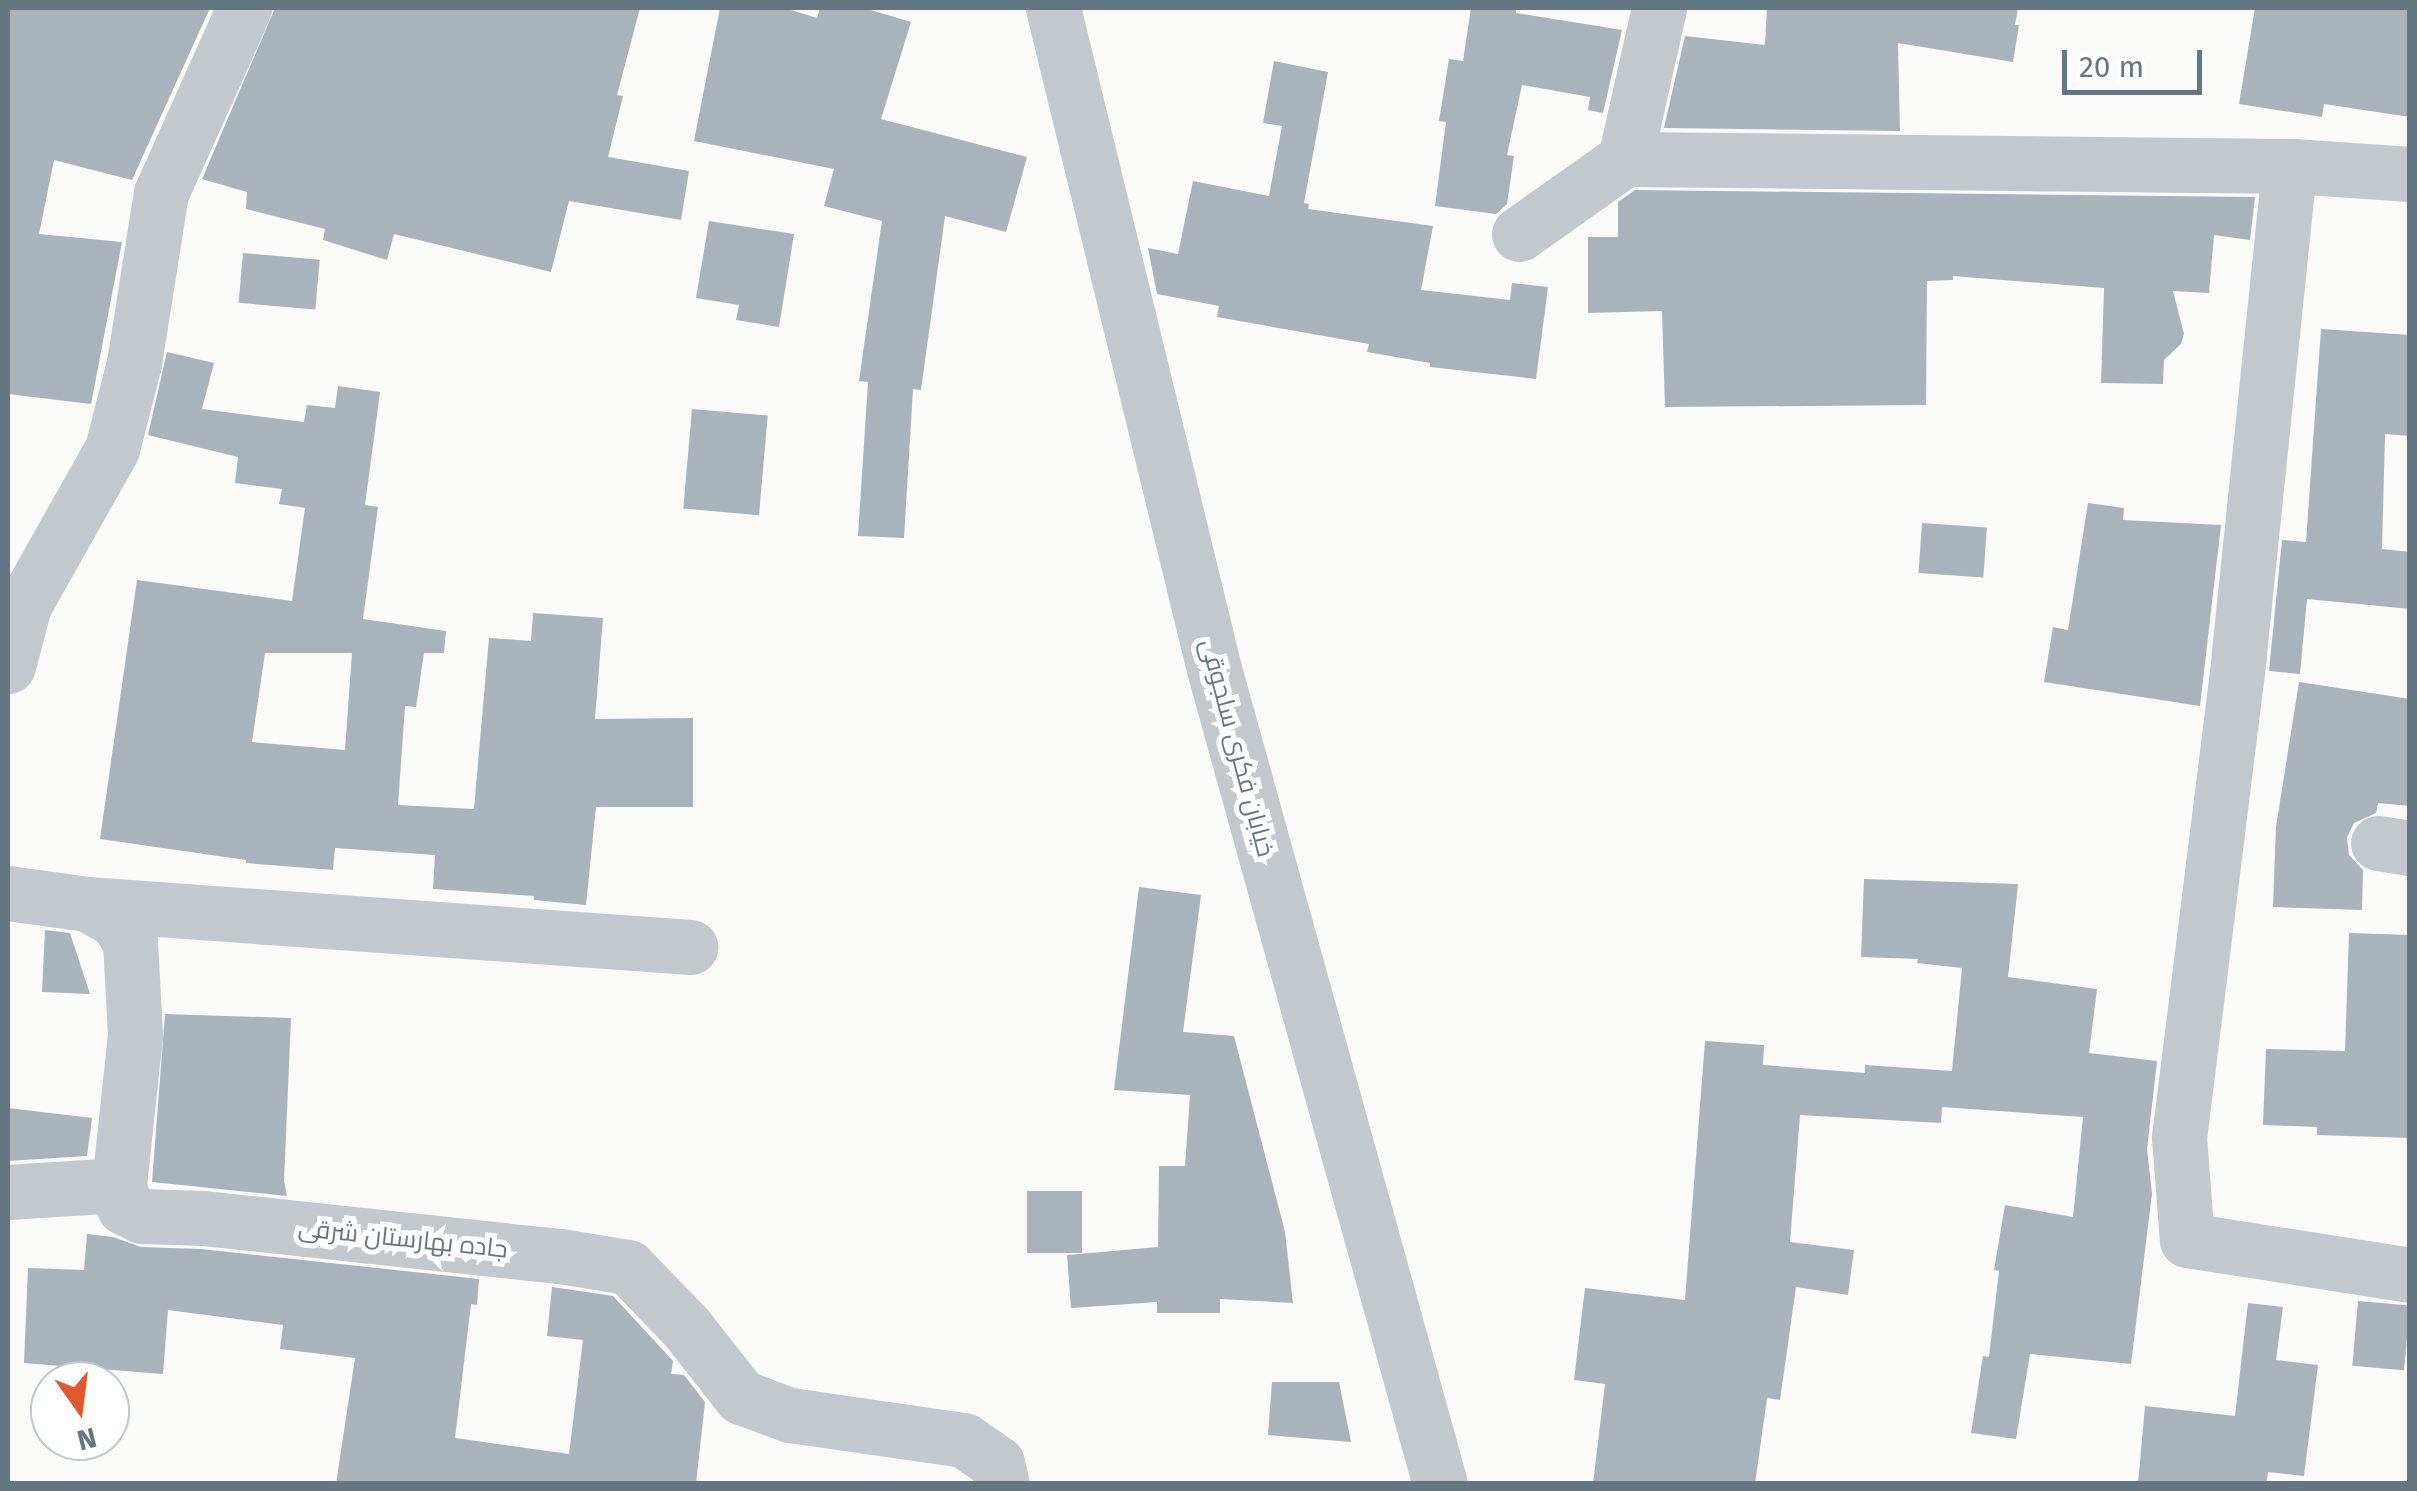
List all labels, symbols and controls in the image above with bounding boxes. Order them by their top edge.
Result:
scale bar [2067,30,2207,92]
text: 20 m [2079,49,2144,85]
street label: خیابان فکری سلجوقی [1193,636,1281,860]
street label: جاده بهارستان شرقی [297,1213,509,1265]
north arrow [30,1361,130,1461]
text: N [74,1420,100,1457]

